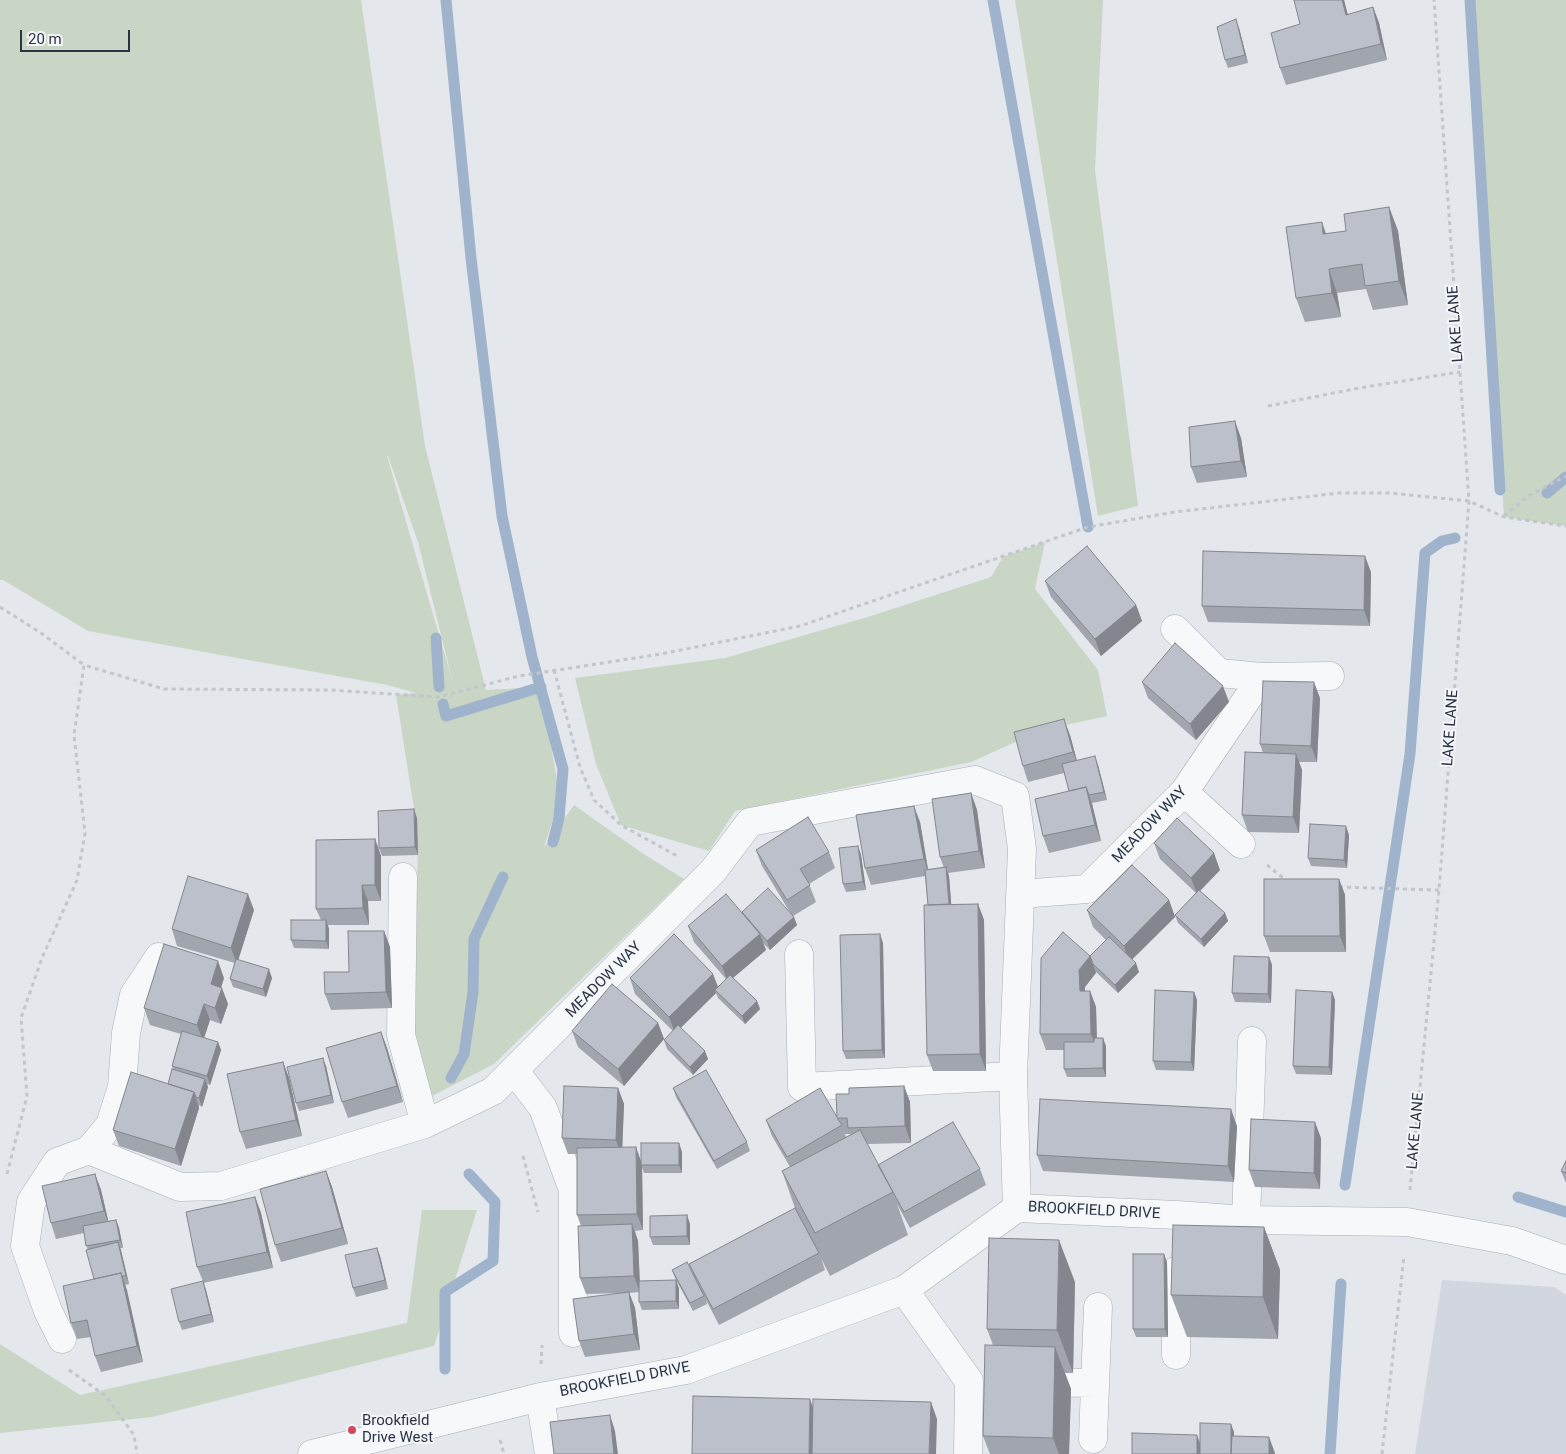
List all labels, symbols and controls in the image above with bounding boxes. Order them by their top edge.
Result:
scale bar [22,20,132,52]
text: 20 m [28,30,62,48]
street label: LAKE LANE [1444,285,1468,363]
street label: LAKE LANE [1439,689,1463,767]
street label: MEADOW WAY [1109,783,1191,867]
street label: MEADOW WAY [562,938,646,1022]
street label: LAKE LANE [1404,1092,1428,1170]
street label: BROOKFIELD DRIVE [1027,1199,1161,1223]
street label: BROOKFIELD DRIVE [558,1359,692,1401]
place label: Brookfield Drive West [362,1412,433,1447]
marker: Brookfield Drive West [346,1424,358,1436]

